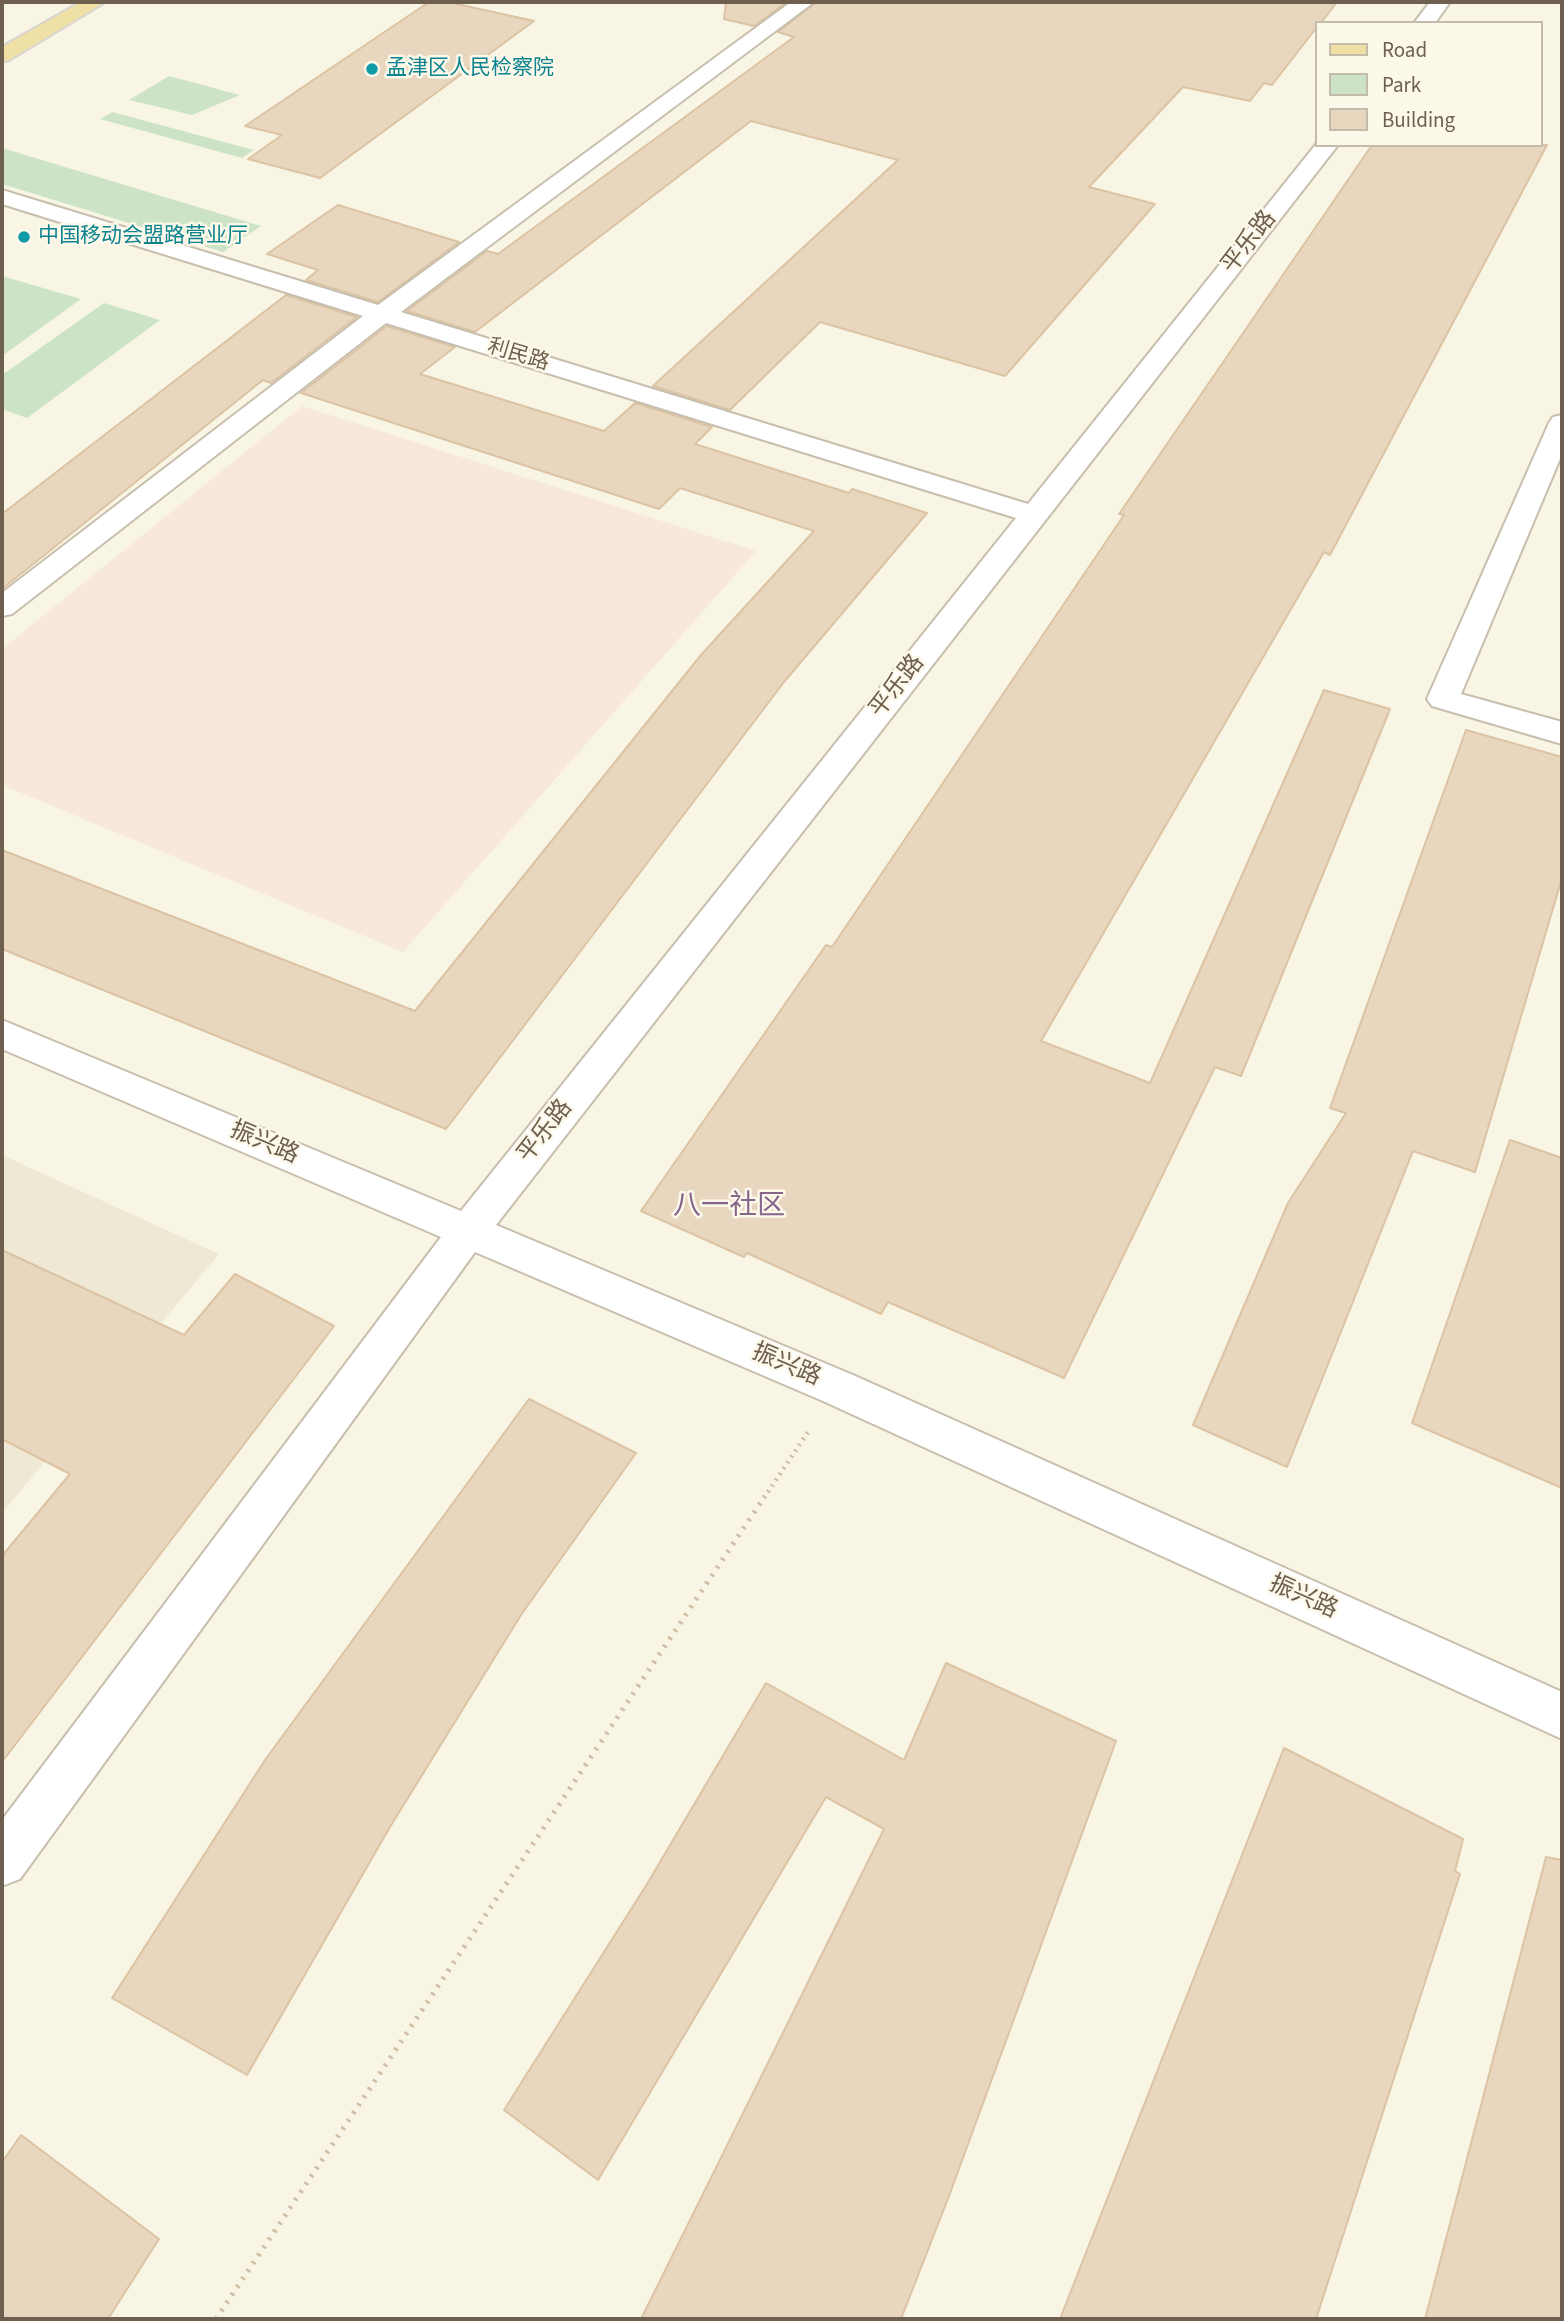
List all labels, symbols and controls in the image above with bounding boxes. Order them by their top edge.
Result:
legend [1316,21,1543,147]
text: Road [1382,35,1427,65]
place label: 孟津区人民检察院 [386,56,554,82]
marker: 孟津区人民检察院 [364,61,380,77]
text: Park [1382,70,1421,100]
text: Building [1382,105,1455,135]
street label: 平乐路 [1216,206,1284,280]
place label: 中国移动会盟路营业厅 [38,224,248,250]
marker: 中国移动会盟路营业厅 [16,229,32,245]
street label: 利民路 [484,335,552,377]
street label: 平乐路 [864,650,932,724]
street label: 平乐路 [512,1095,580,1169]
street label: 振兴路 [225,1117,303,1171]
district label: 八一社区 [673,1191,785,1225]
street label: 振兴路 [747,1339,825,1393]
street label: 振兴路 [1264,1570,1342,1626]

